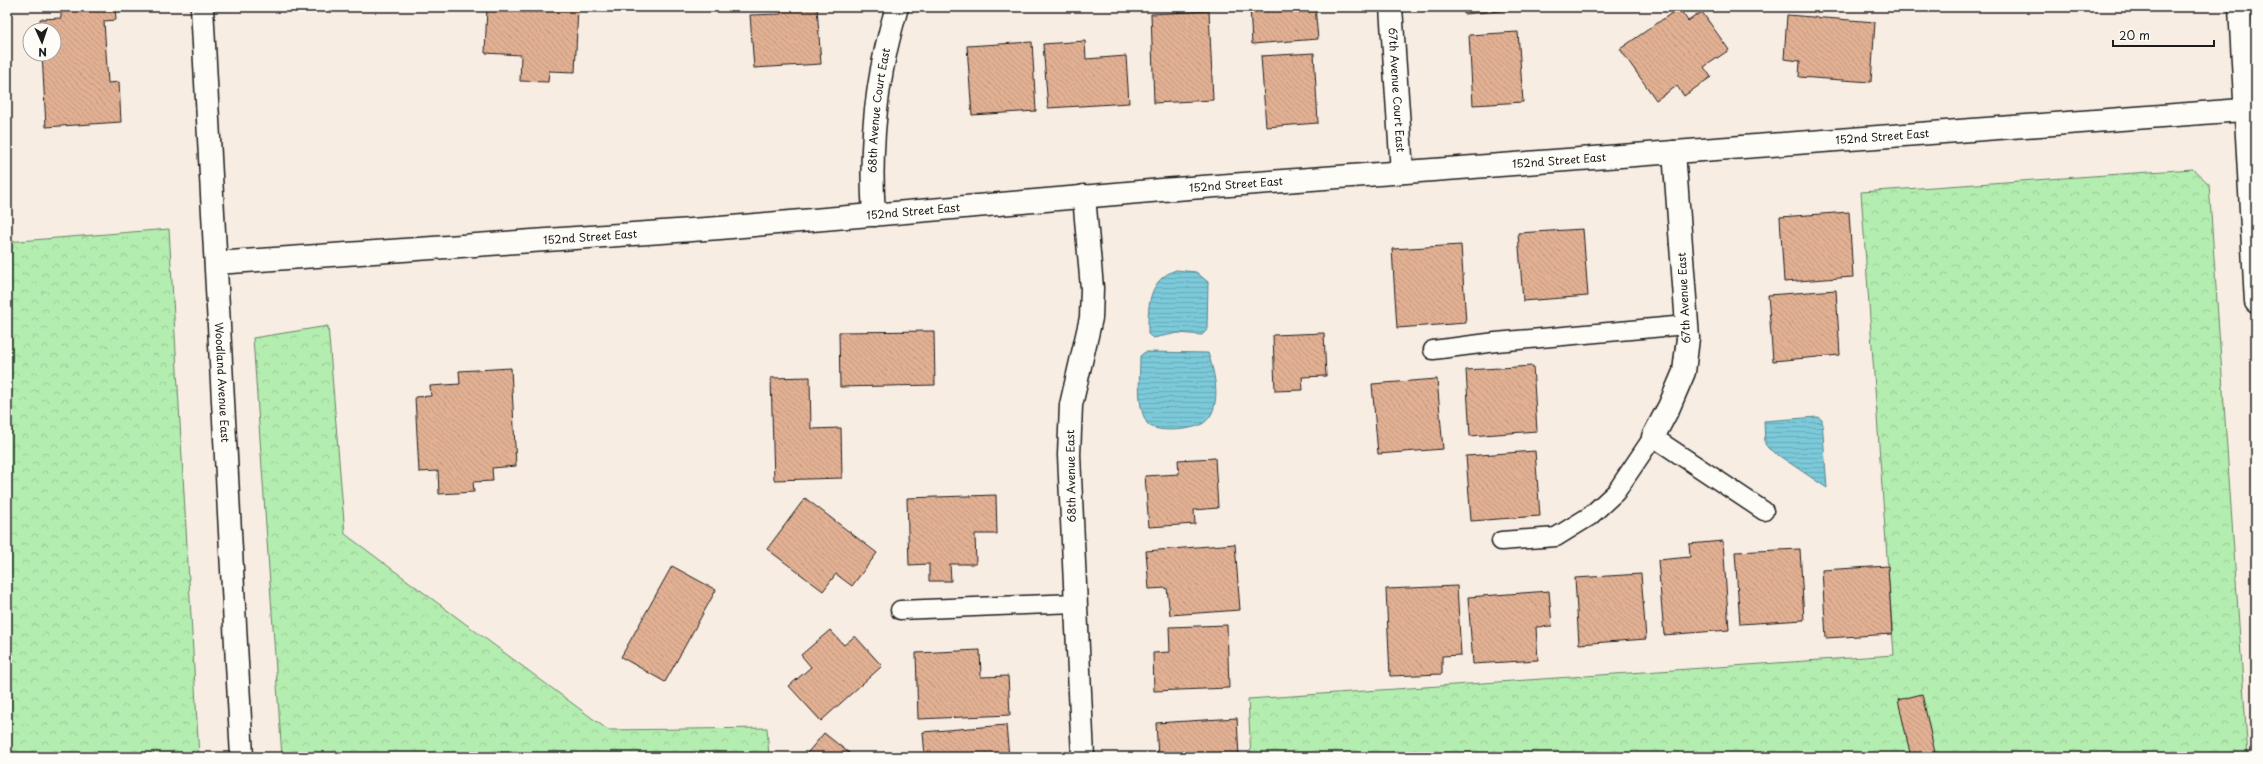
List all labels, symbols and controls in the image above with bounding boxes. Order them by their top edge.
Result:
north arrow [22,22,62,62]
scale bar [2113,22,2214,48]
text: 20 m [2119,26,2150,44]
street label: 67th Avenue Court East [1384,27,1410,153]
text: N [37,44,47,61]
street label: 68th Avenue Court East [864,46,894,173]
street label: 152nd Street East [1835,124,1930,148]
street label: 152nd Street East [1512,148,1606,172]
street label: 152nd Street East [1188,172,1283,196]
street label: 152nd Street East [866,198,961,223]
street label: 152nd Street East [543,225,637,248]
street label: 67th Avenue East [1673,251,1694,344]
street label: Woodland Avenue East [211,322,234,444]
street label: 68th Avenue East [1061,429,1080,522]

